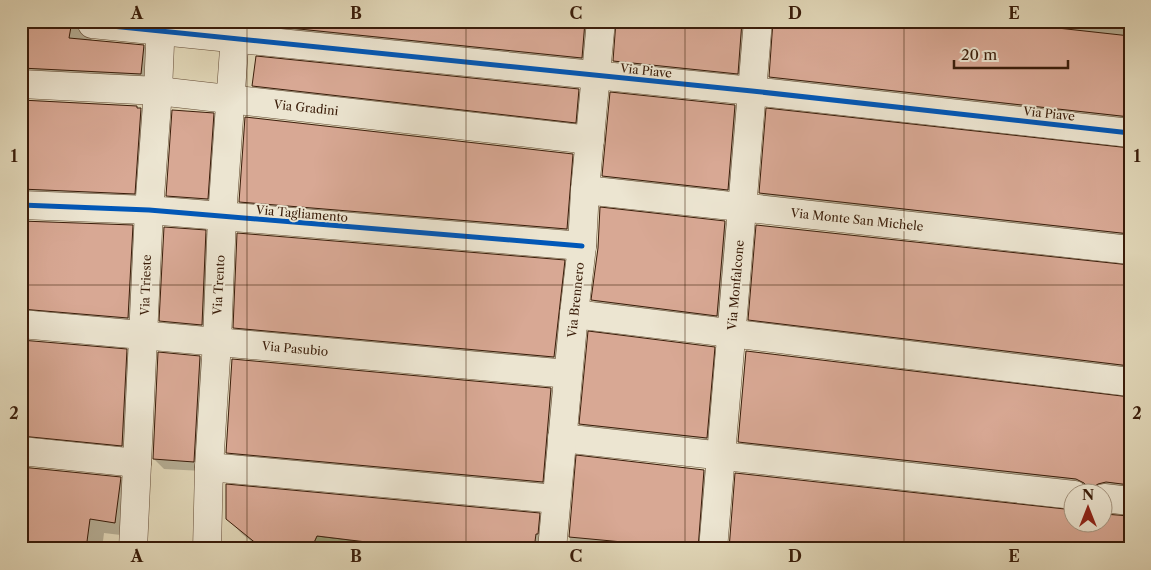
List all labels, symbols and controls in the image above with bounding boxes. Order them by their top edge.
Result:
text: A [130,3,144,23]
text: B [350,3,362,23]
text: C [570,3,582,23]
text: D [788,3,802,23]
text: E [1008,3,1020,23]
scale bar [954,38,1067,70]
text: 20 m [961,45,997,64]
street label: Via Piave [618,60,673,81]
street label: Via Gradini [272,97,339,118]
street label: Via Piave [1021,103,1076,124]
text: 1 [10,146,18,166]
text: 1 [1133,146,1141,166]
street label: Via Tagliamento [254,202,349,225]
street label: Via Monte San Michele [789,205,924,234]
street label: Via Monfalcone [724,239,747,332]
street label: Via Trieste [137,254,154,317]
street label: Via Trento [209,254,228,317]
street label: Via Brennero [564,262,587,339]
street label: Via Pasubio [260,338,329,359]
text: 2 [9,403,19,423]
text: 2 [1132,403,1142,423]
north arrow [1064,482,1114,532]
text: N [1082,486,1094,504]
text: A [130,546,144,566]
text: B [350,546,362,566]
text: C [570,546,582,566]
text: D [788,546,802,566]
text: E [1008,546,1020,566]

